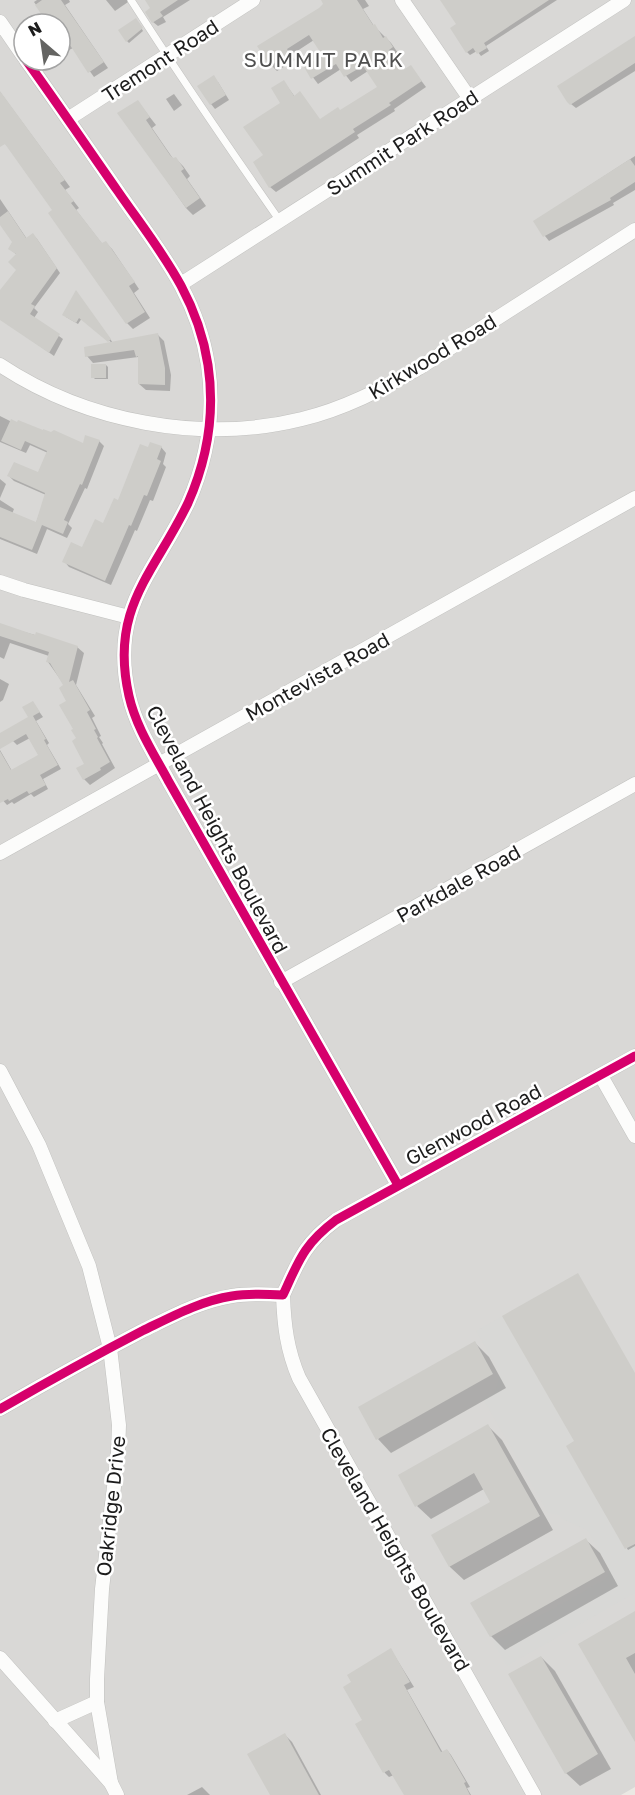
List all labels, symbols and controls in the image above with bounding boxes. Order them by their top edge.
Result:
north arrow [12,12,72,72]
street label: Tremont Road [97,14,223,106]
text: N [25,17,45,41]
district label: SUMMIT PARK [243,46,405,72]
street label: Summit Park Road [322,84,482,200]
street label: Kirkwood Road [364,308,500,404]
street label: Montevista Road [241,626,393,726]
street label: Cleveland Heights Boulevard [142,701,294,957]
street label: Parkdale Road [392,839,524,927]
street label: Glenwood Road [401,1078,545,1170]
street label: Cleveland Heights Boulevard [316,1423,476,1675]
street label: Oakridge Drive [91,1434,129,1578]

